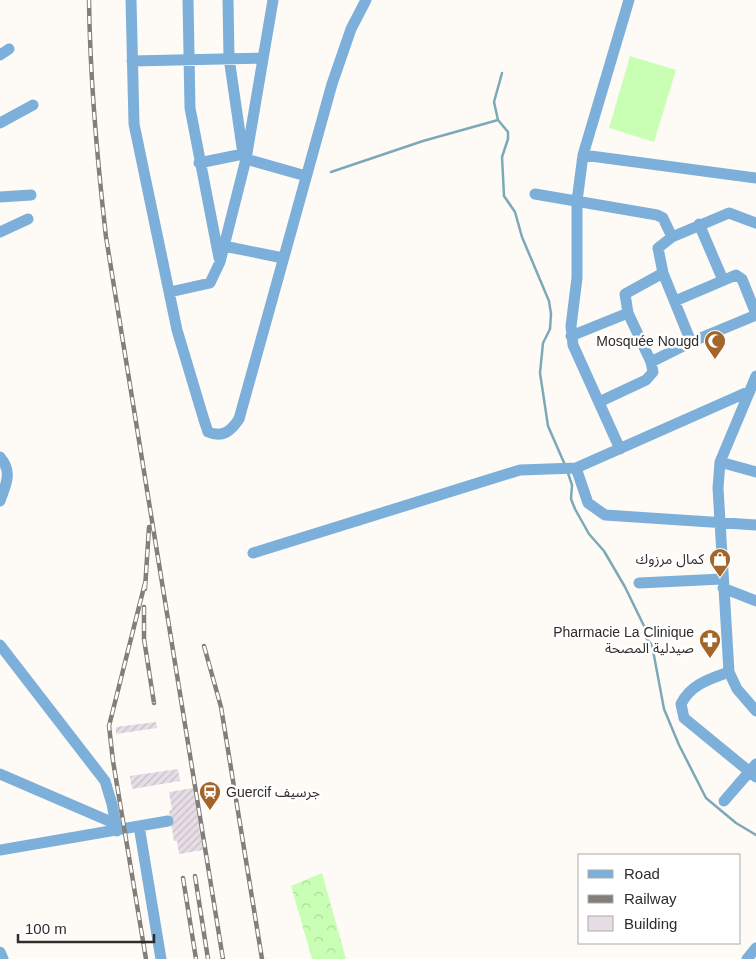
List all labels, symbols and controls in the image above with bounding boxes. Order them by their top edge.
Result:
mosque icon: Mosquée Nougd [703,329,727,360]
place label: Mosquée Nougd [596,333,699,349]
shop icon: كمال مرزوك [708,547,732,578]
place label: كمال مرزوك [636,551,704,568]
place label: Pharmacie La Clinique صيدلية المصحة [553,624,694,656]
pharmacy icon: Pharmacie La Clinique صيدلية المصحة [698,628,722,659]
station icon: Guercif جرسيف [198,780,222,811]
place label: Guercif جرسيف [226,784,320,801]
legend [578,854,741,944]
text: Road [624,865,660,882]
text: Railway [624,890,677,907]
scale bar [18,912,154,944]
text: Building [624,915,677,932]
text: 100 m [25,920,67,937]

